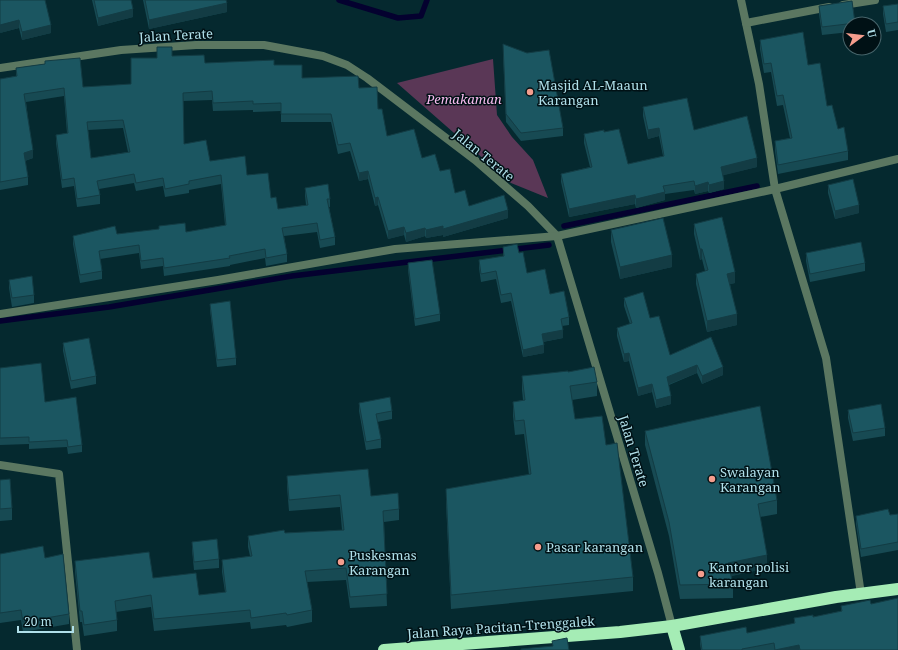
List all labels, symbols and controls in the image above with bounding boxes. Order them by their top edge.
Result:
north arrow [842,16,882,56]
street label: Jalan Terate [138,24,213,46]
text: U [864,27,881,40]
place label: Masjid AL-Maaun Karangan [538,76,648,109]
marker: Masjid AL-Maaun Karangan [525,87,535,97]
park label: Pemakaman [425,90,502,108]
street label: Jalan Terate [449,124,518,185]
street label: Jalan Terate [614,412,653,489]
place label: Swalayan Karangan [720,463,781,496]
marker: Swalayan Karangan [707,474,717,484]
place label: Pasar karangan [546,538,644,556]
marker: Pasar karangan [533,542,543,552]
place label: Puskesmas Karangan [349,546,417,579]
marker: Puskesmas Karangan [336,557,346,567]
place label: Kantor polisi karangan [709,558,789,591]
marker: Kantor polisi karangan [696,569,706,579]
scale bar [18,608,73,634]
street label: Jalan Raya Pacitan-Trenggalek [406,611,596,643]
text: 20 m [24,613,52,630]

